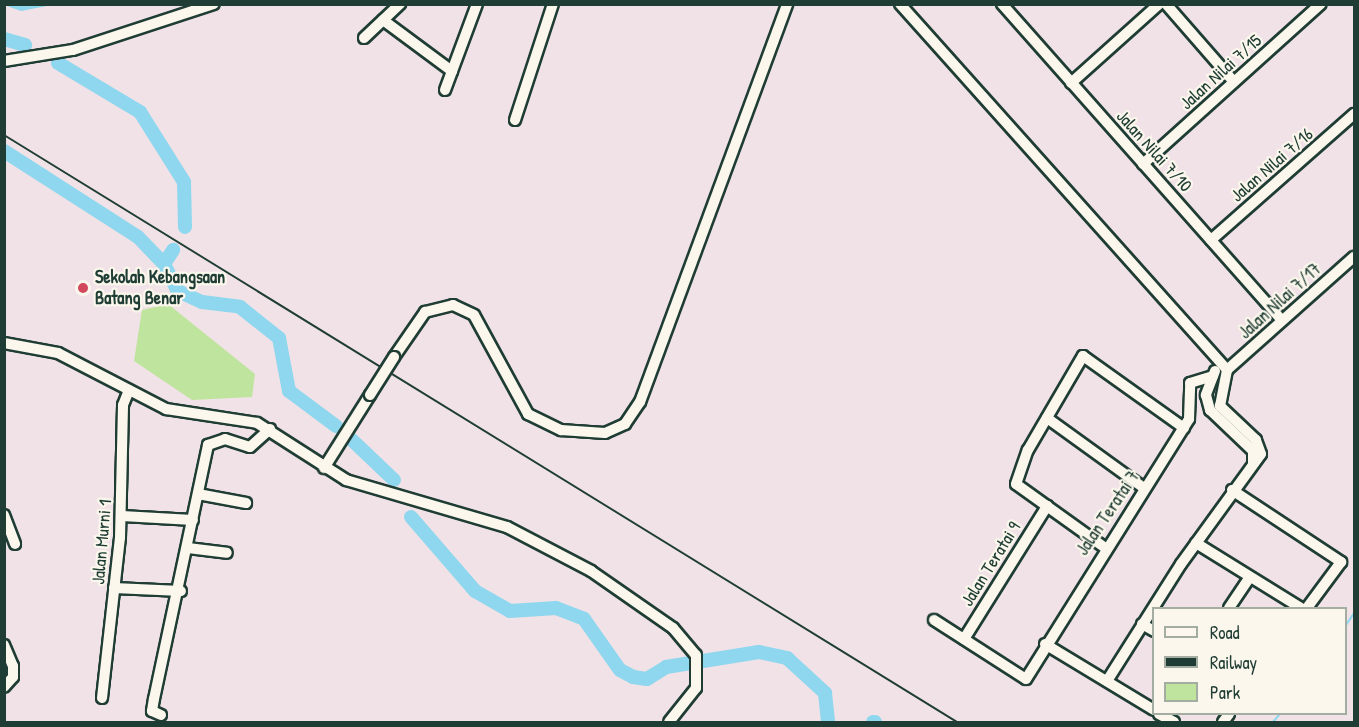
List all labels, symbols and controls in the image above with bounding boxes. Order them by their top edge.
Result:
street label: Jalan Nilai 7/15 [1176,30,1266,114]
street label: Jalan Nilai 7/10 [1112,106,1196,196]
street label: Jalan Nilai 7/16 [1227,123,1317,207]
street label: Jalan Nilai 7/17 [1234,258,1326,344]
place label: Sekolah Kebangsaan Batang Benar [95,267,225,310]
marker: Sekolah Kebangsaan Batang Benar [76,281,90,295]
street label: Jalan Teratai 7 [1072,466,1144,560]
street label: Jalan Murni 1 [88,498,116,586]
street label: Jalan Teratai 9 [957,518,1025,610]
legend [1152,607,1347,715]
text: Road [1210,620,1240,645]
text: Railway [1210,650,1257,675]
text: Park [1210,680,1240,705]

